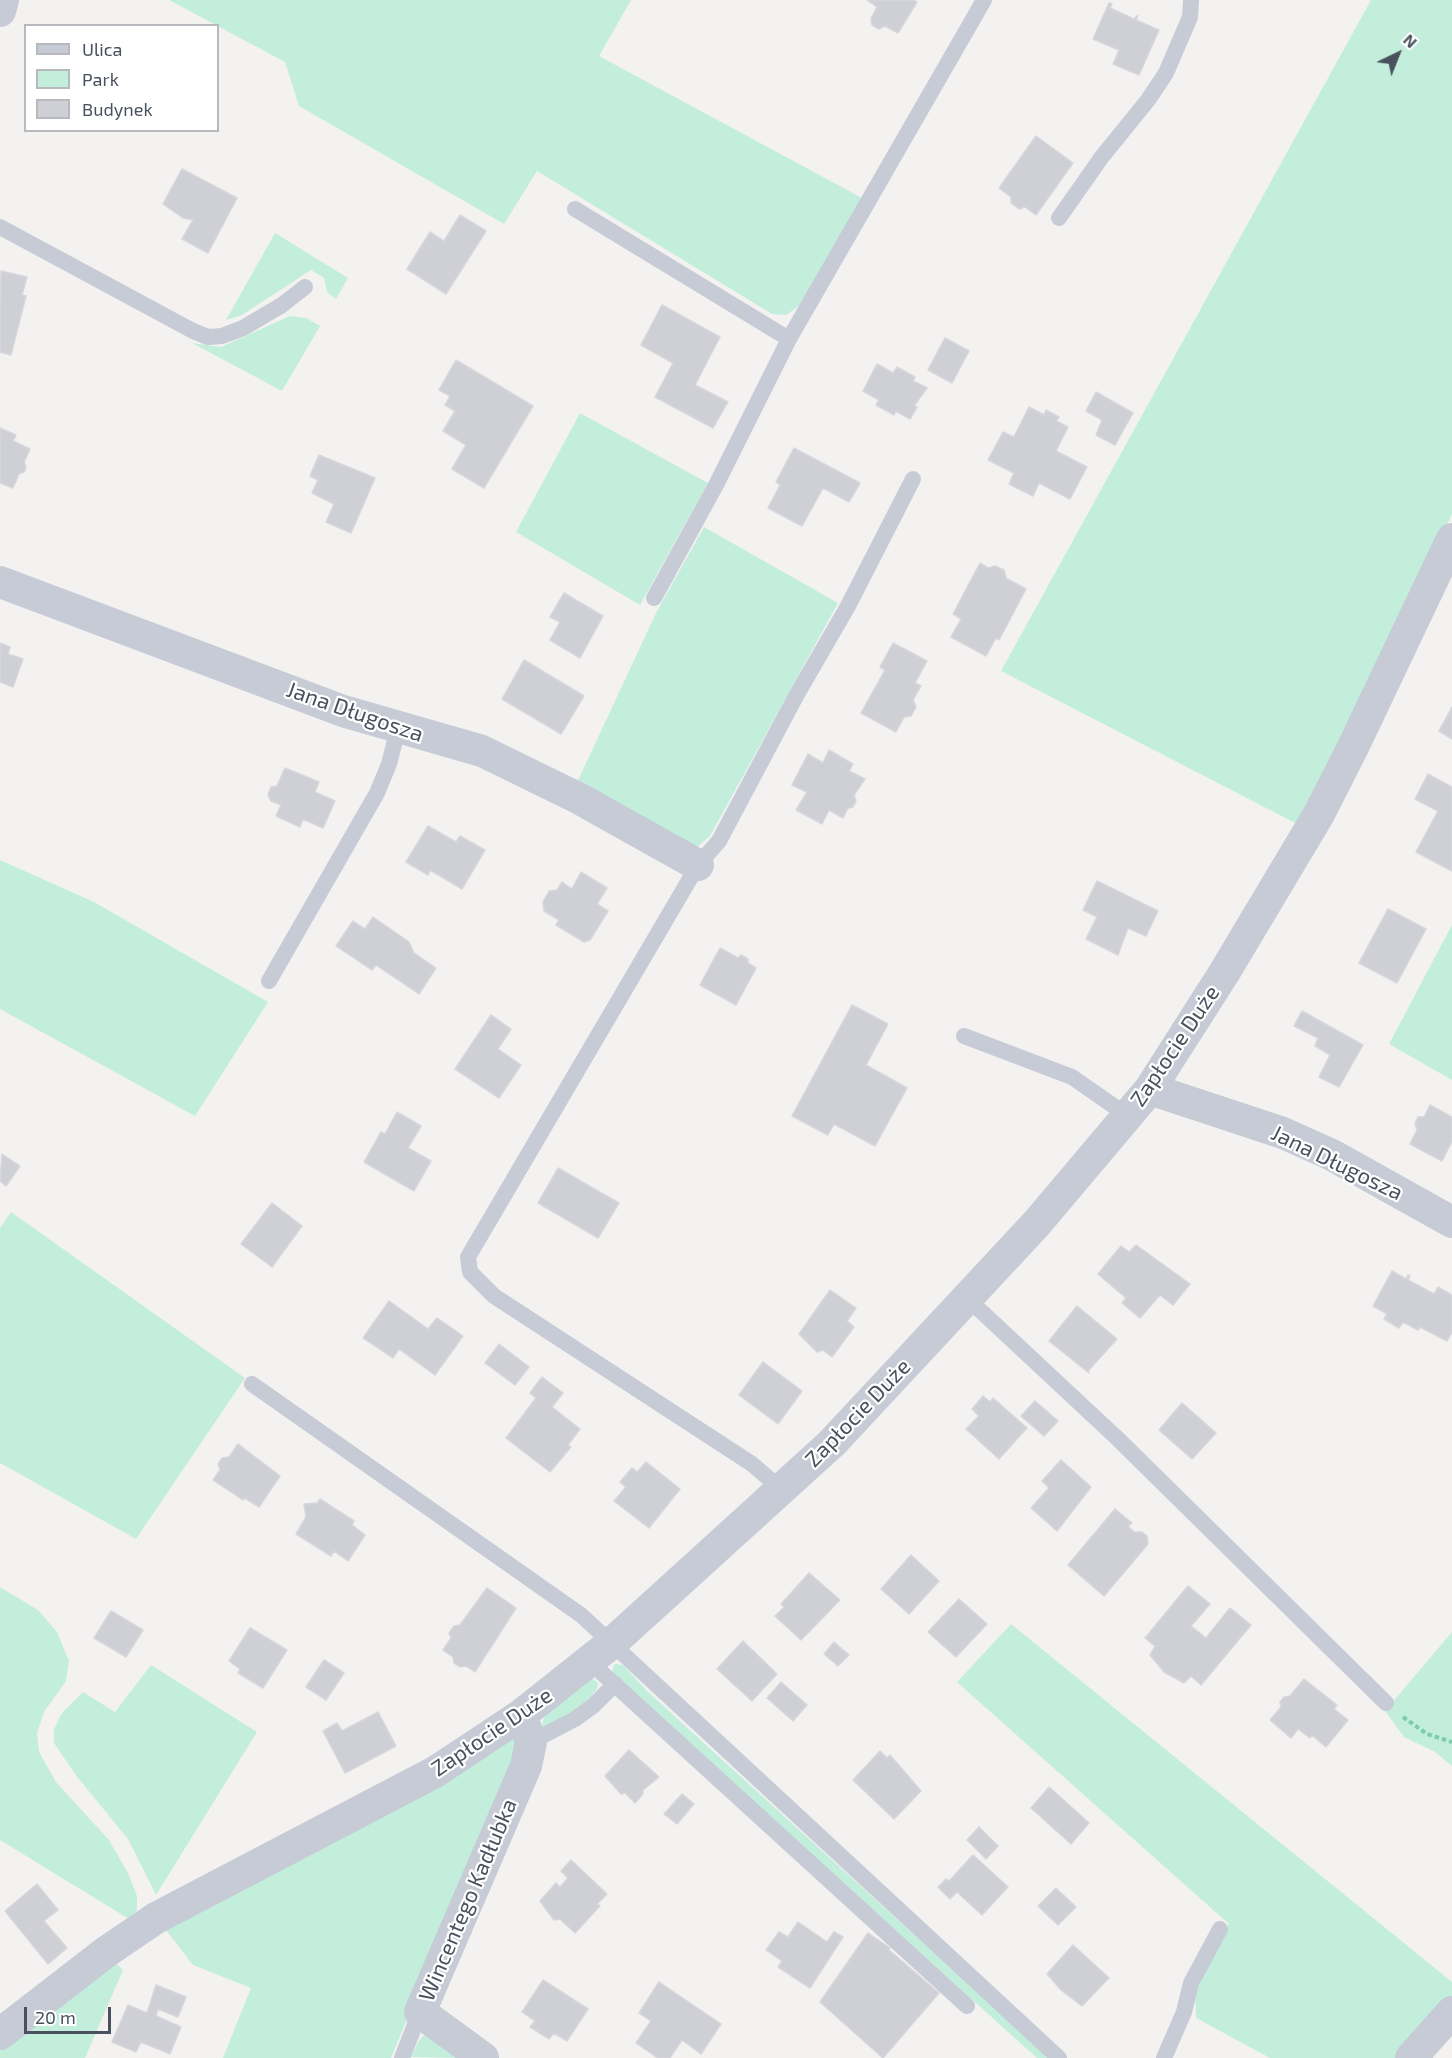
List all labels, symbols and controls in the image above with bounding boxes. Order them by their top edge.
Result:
legend [24,24,219,132]
north arrow [1368,24,1428,84]
text: N [1400,30,1421,51]
text: Ulica [82,38,122,60]
text: Park [82,68,119,90]
text: Budynek [82,98,153,120]
street label: Jana Długosza [283,676,427,748]
street label: Zapłocie Duże [1125,981,1225,1111]
street label: Jana Długosza [1267,1120,1407,1206]
street label: Zapłocie Duże [800,1353,916,1473]
street label: Zapłocie Duże [427,1682,557,1782]
street label: Wincentego Kadłubka [413,1795,523,2005]
scale bar [27,1995,114,2033]
text: 20 m [35,2006,76,2028]

